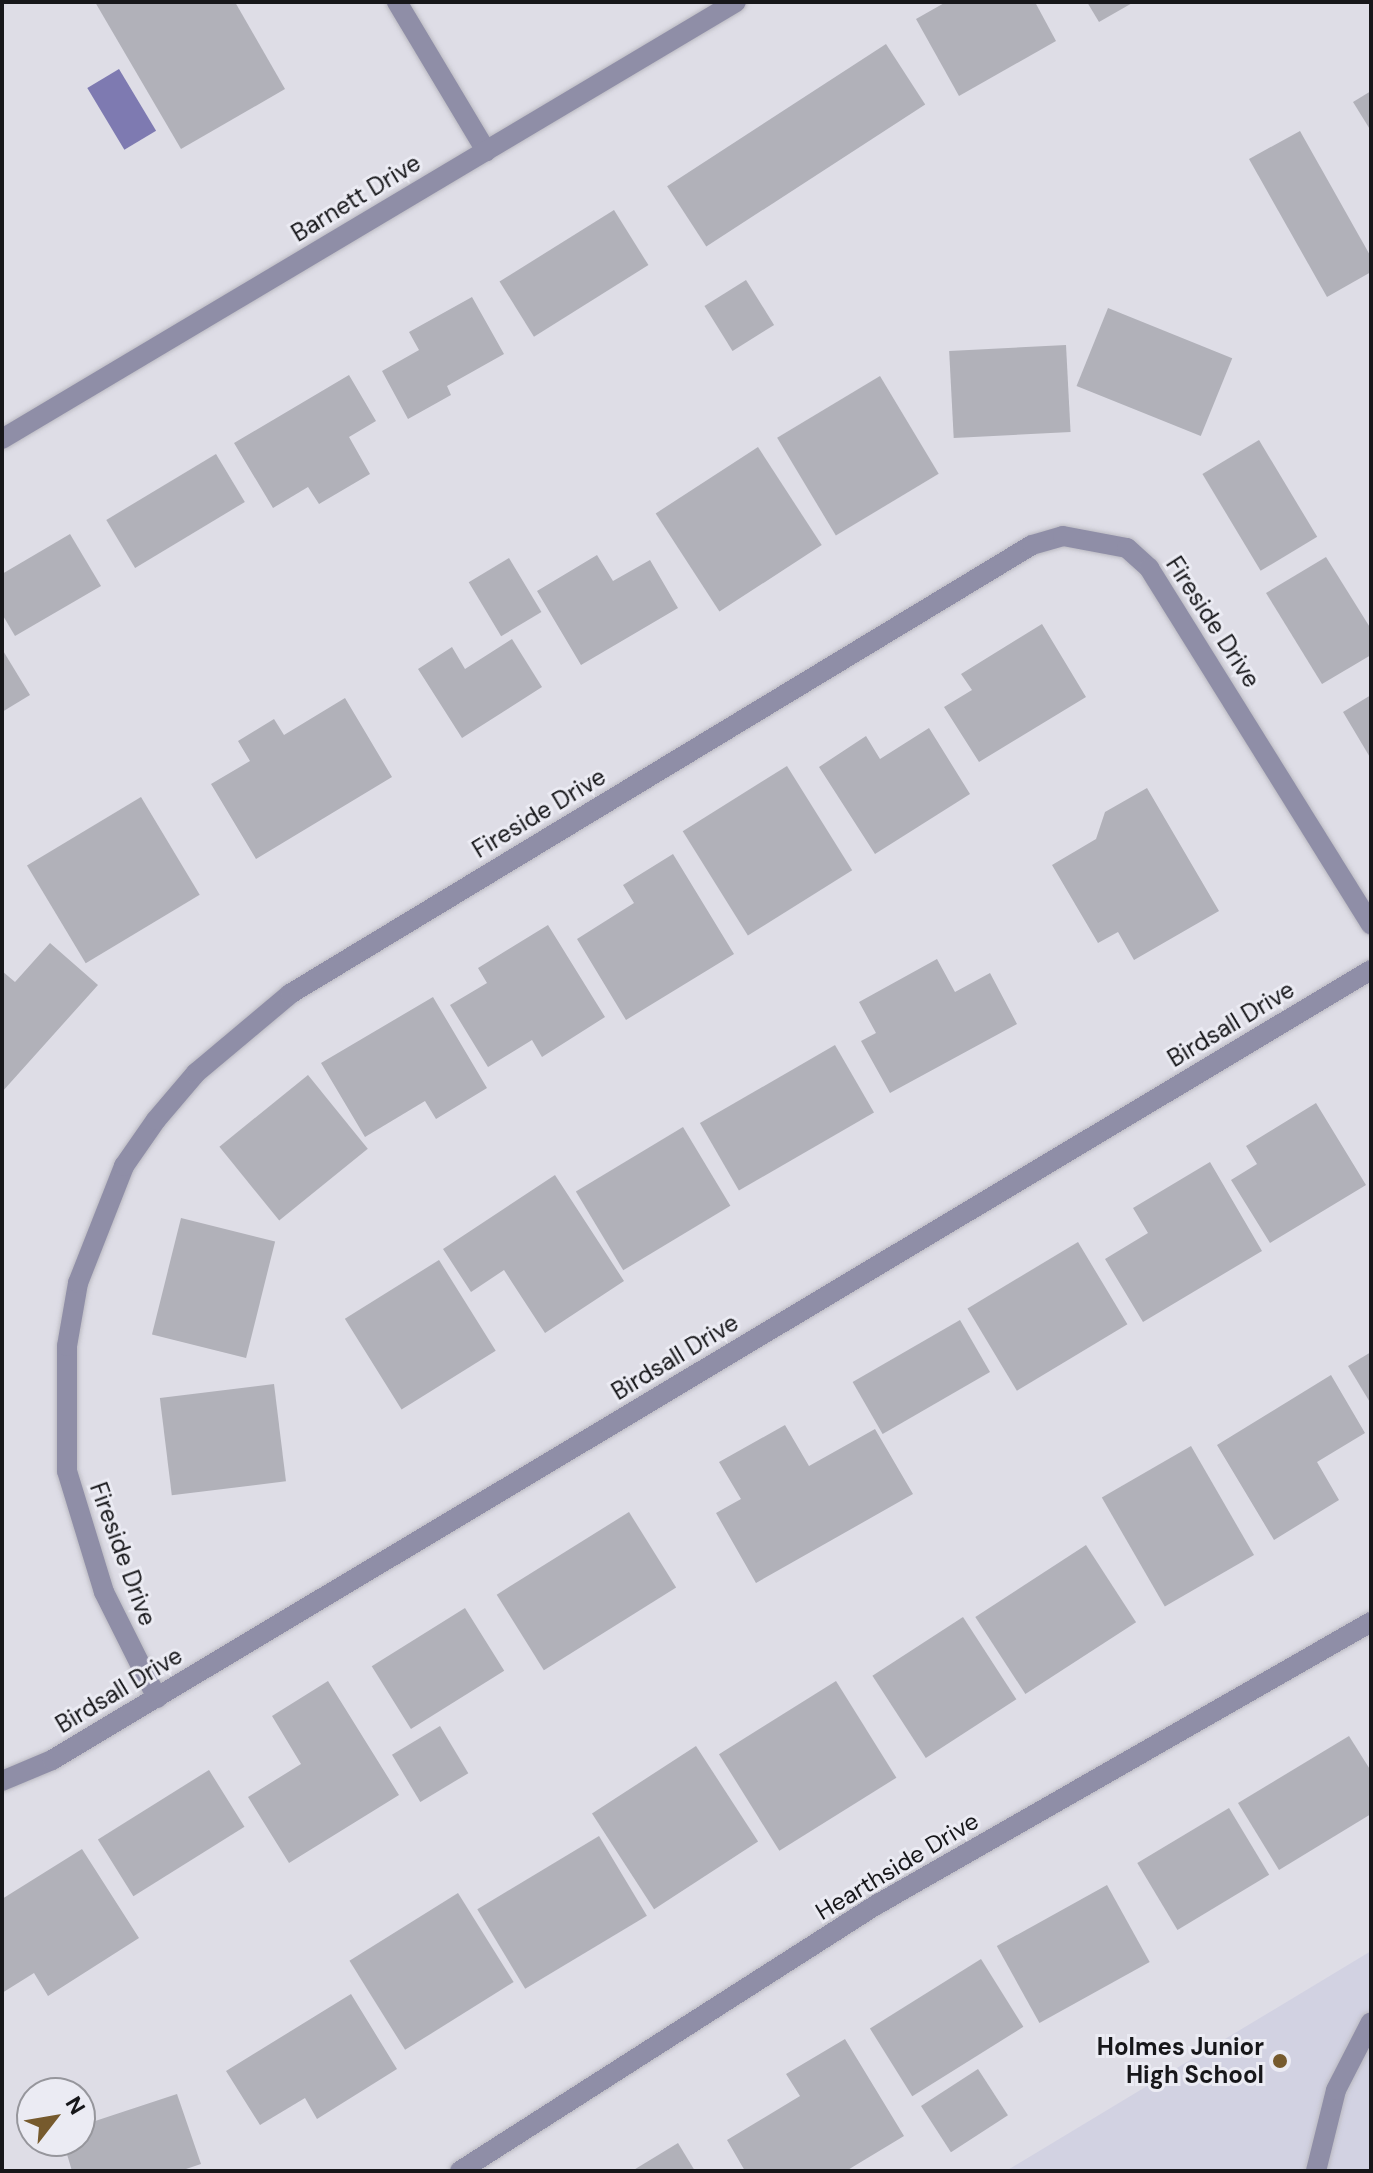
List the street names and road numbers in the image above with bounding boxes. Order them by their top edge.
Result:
street label: Barnett Drive [286,148,426,248]
street label: Fireside Drive [1160,551,1266,693]
street label: Fireside Drive [467,762,611,864]
street label: Birdsall Drive [1162,975,1300,1073]
street label: Birdsall Drive [606,1308,744,1406]
street label: Fireside Drive [84,1478,162,1630]
street label: Birdsall Drive [50,1641,188,1739]
street label: Hearthside Drive [810,1806,984,1926]

